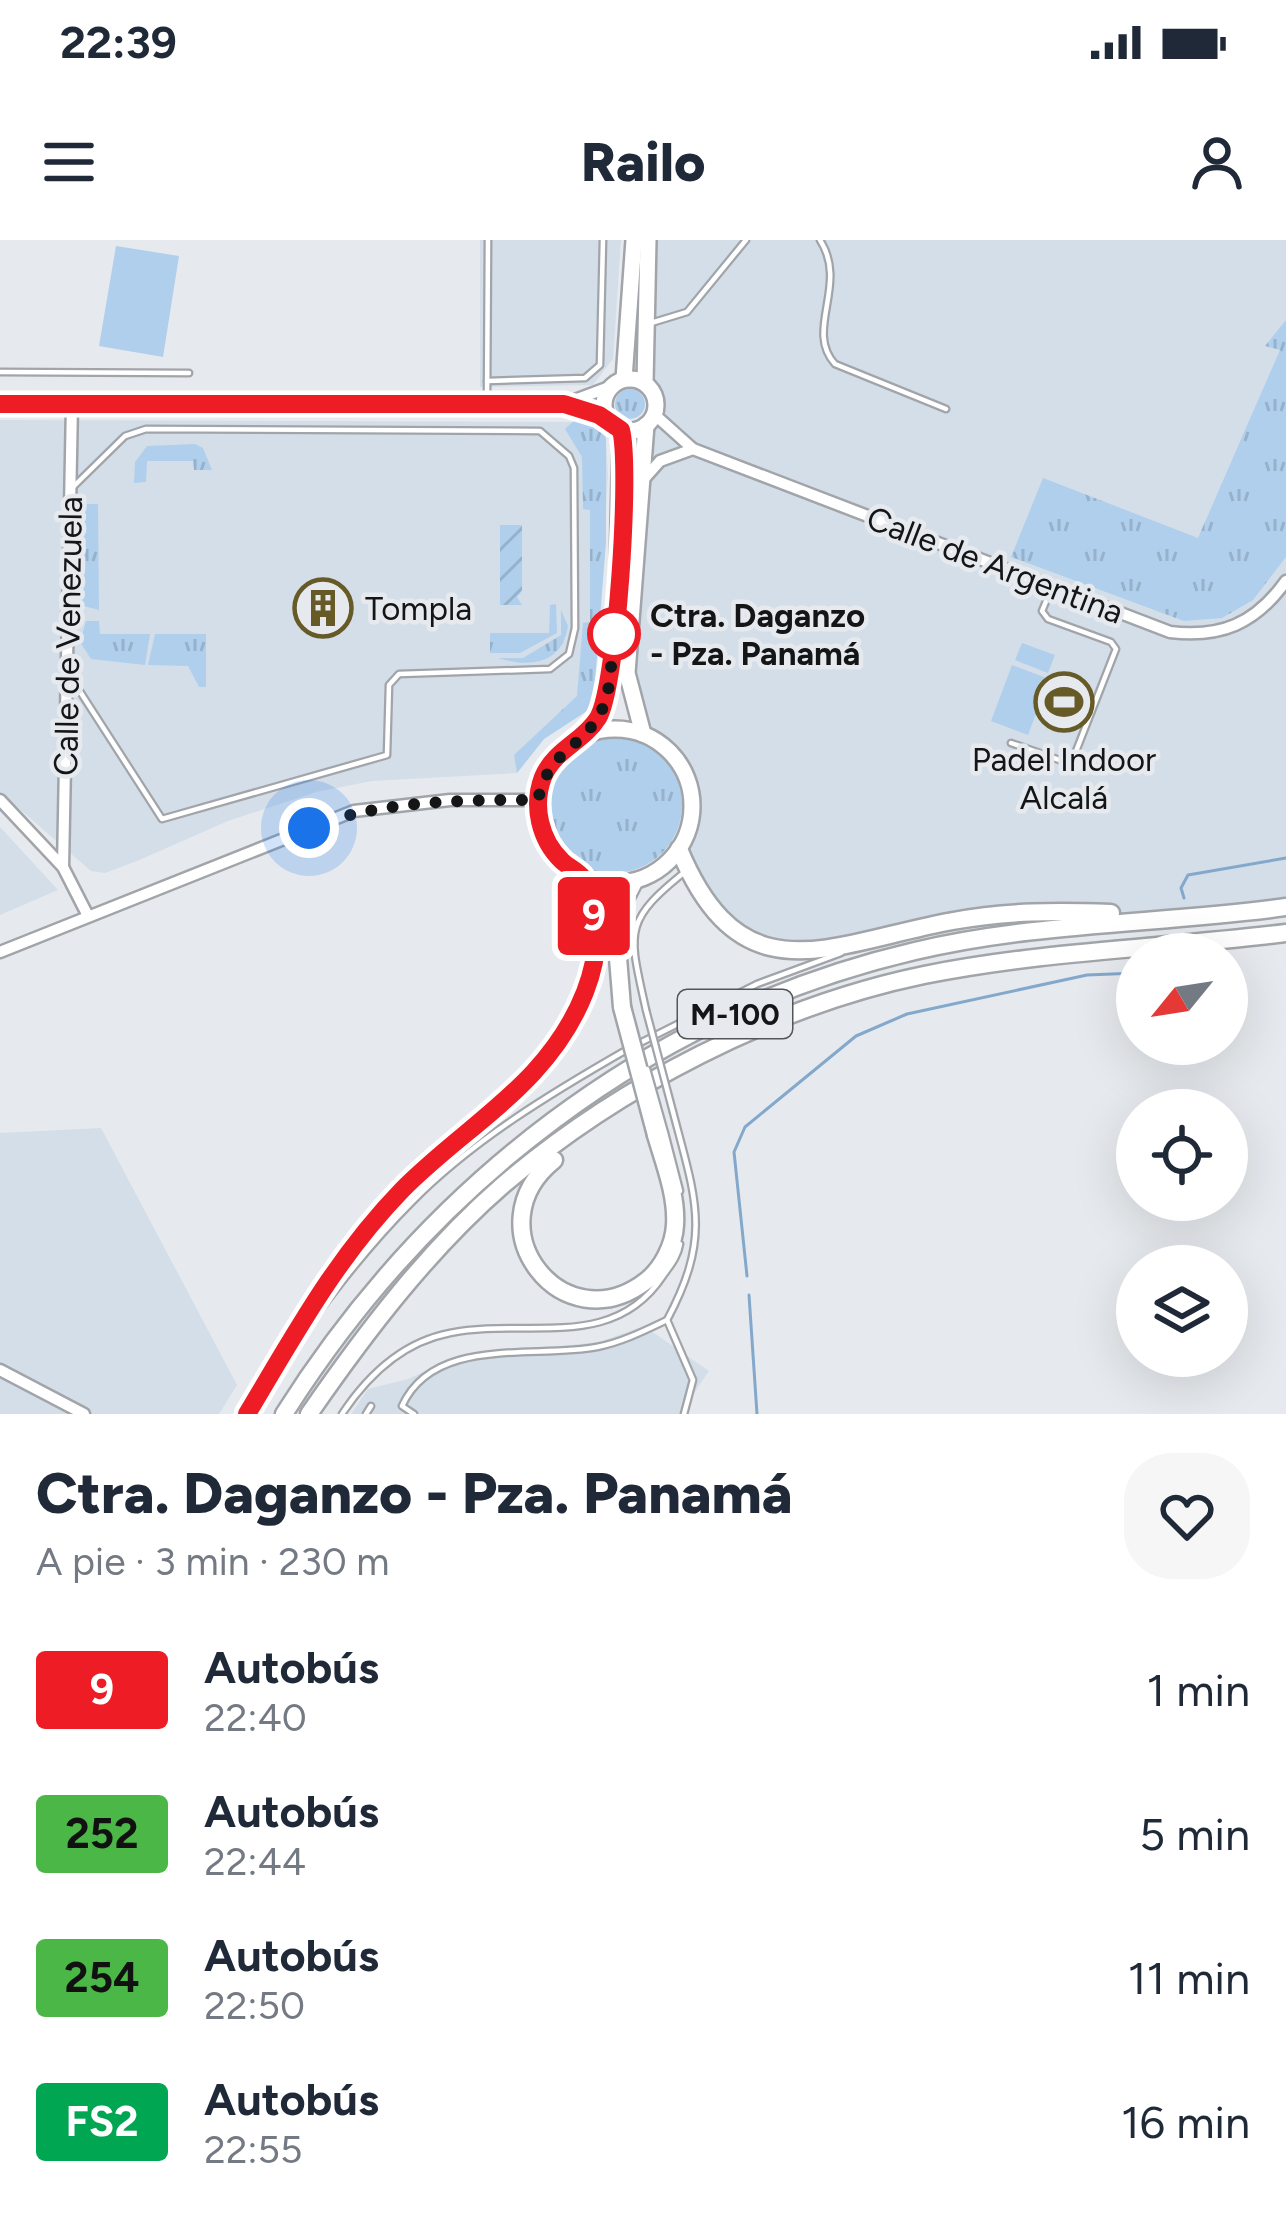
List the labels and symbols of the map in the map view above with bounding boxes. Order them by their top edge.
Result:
street label: Calle de Venezuela [46,496,90,776]
street label: Calle de Argentina [861,498,1129,632]
building icon: Tompla [292,577,354,639]
place label: Tompla [365,589,472,628]
place label: Ctra. Daganzo - Pza. Panamá [650,596,865,673]
marker: Ctra. Daganzo - Pza. Panamá [589,609,639,659]
sports icon: Padel Indoor Alcalá [1033,671,1095,733]
place label: Padel Indoor Alcalá [972,740,1156,817]
your location [279,798,339,858]
line badge: 9 [555,877,633,955]
north arrow [1116,933,1248,1065]
road number: M-100 [678,990,792,1038]

